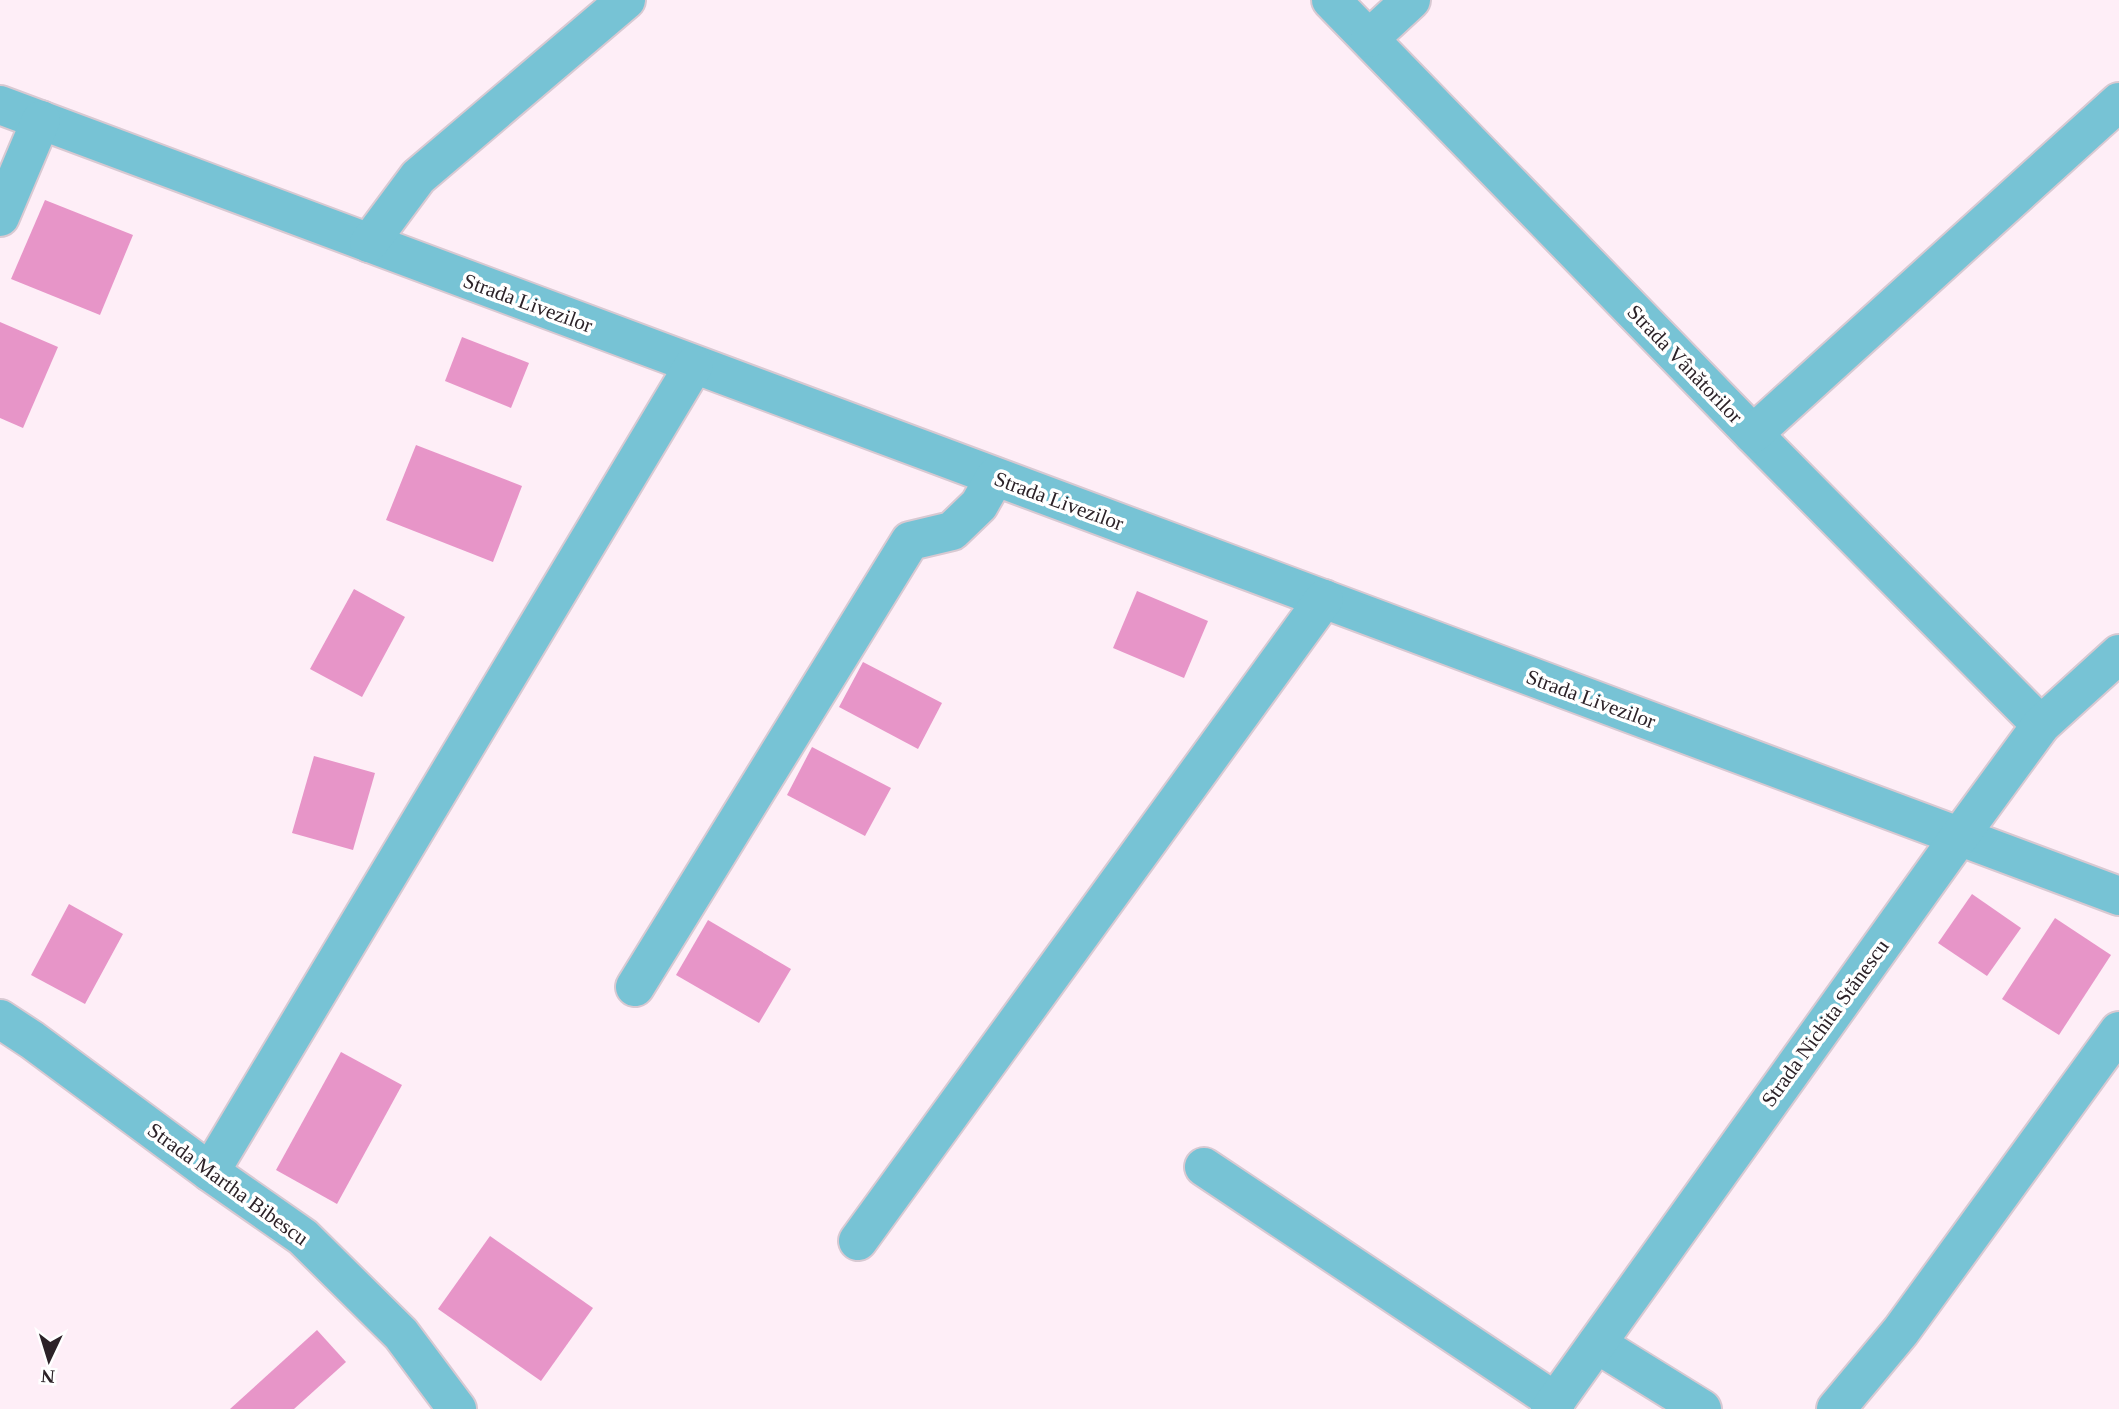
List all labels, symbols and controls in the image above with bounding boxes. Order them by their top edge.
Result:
street label: Strada Livezilor [460,268,596,338]
street label: Strada Vânătorilor [1622,300,1748,428]
street label: Strada Livezilor [991,466,1127,536]
street label: Strada Livezilor [1523,664,1659,734]
street label: Strada Nichita Stănescu [1756,934,1894,1111]
street label: Strada Martha Bibescu [143,1118,313,1251]
north arrow [14,1325,84,1395]
text: N [40,1365,55,1387]

